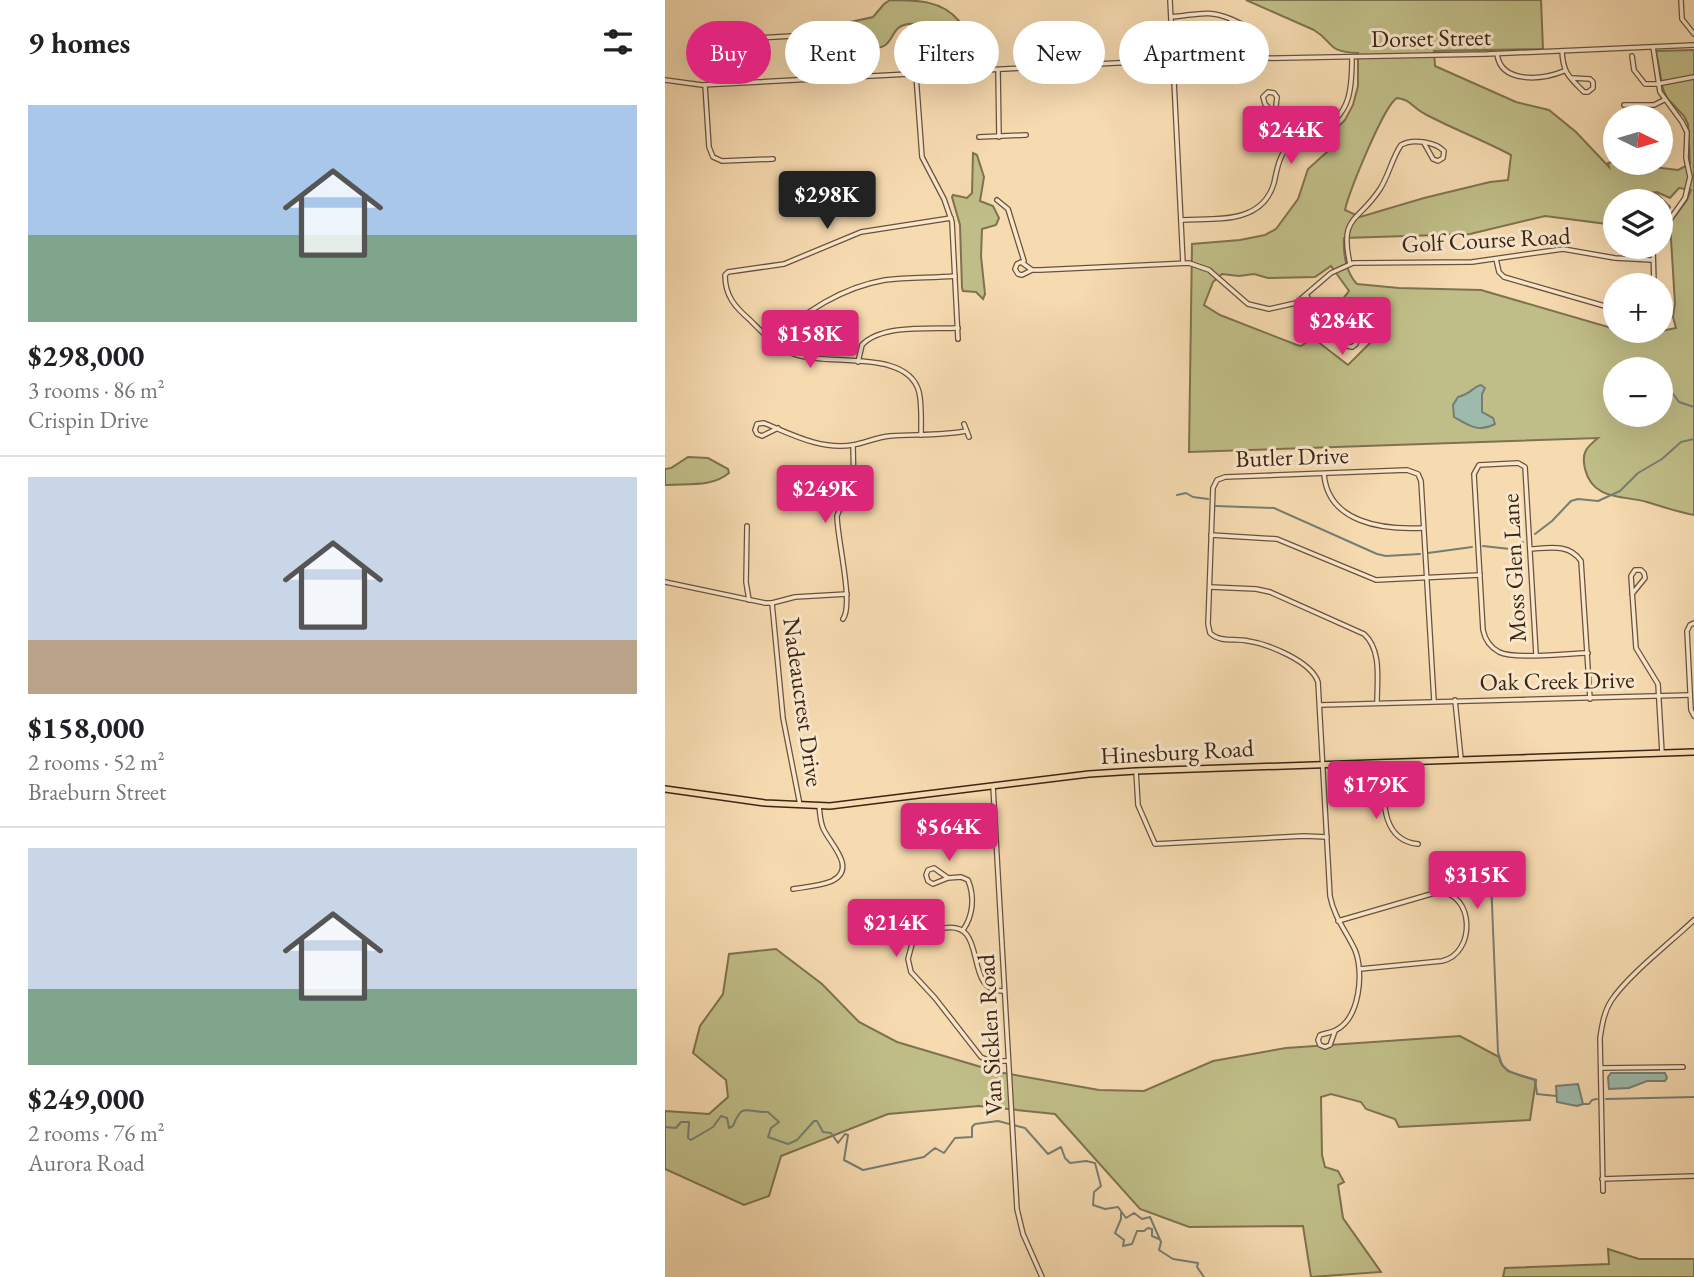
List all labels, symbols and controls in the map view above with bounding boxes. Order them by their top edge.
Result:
chip: Buy [686,21,771,84]
chip: Rent [785,21,880,84]
chip: Filters [894,21,999,84]
chip: New [1013,21,1105,84]
chip: Apartment [1119,21,1269,84]
street label: Dorset Street [1371,21,1492,54]
text: 9 homes [28,23,130,62]
icon: filters [599,23,637,61]
north arrow [1603,105,1673,175]
map controls [1603,105,1673,427]
pin: $244K [1242,106,1340,166]
text: $244K [1259,114,1323,144]
icon: home [270,150,396,276]
pin: $298K [778,172,876,231]
text: $298K [795,179,859,209]
button: layers [1603,189,1673,259]
street label: Golf Course Road [1401,220,1572,259]
button: + [1603,273,1673,343]
pin: $284K [1293,298,1391,357]
text: $284K [1310,305,1374,335]
pin: $158K [761,310,859,370]
text: $158K [778,318,842,348]
text: $298,000 [28,336,144,375]
button: − [1603,357,1673,427]
text: 3 rooms · 86 m² [28,375,165,405]
text: Crispin Drive [28,405,149,435]
street label: Butler Drive [1235,439,1349,474]
pin: $249K [776,466,874,525]
text: $249K [793,473,857,503]
street label: Moss Glen Lane [1494,493,1533,643]
icon: home [270,522,396,648]
street label: Nadeaucrest Drive [776,615,831,788]
street label: Oak Creek Drive [1479,664,1635,697]
text: $158,000 [28,708,144,747]
street label: Hinesburg Road [1099,732,1255,771]
text: 2 rooms · 52 m² [28,747,165,777]
pin: $179K [1327,762,1425,821]
text: $179K [1344,769,1408,799]
text: Braeburn Street [28,777,166,807]
pin: $564K [900,804,998,863]
text: $564K [917,811,981,841]
pin: $315K [1428,852,1526,911]
text: $315K [1445,859,1509,889]
icon: home [270,893,396,1019]
pin: $214K [847,900,945,959]
text: $214K [864,907,928,937]
street label: Van Sicklen Road [970,953,1009,1117]
text: $249,000 [28,1079,144,1118]
text: 2 rooms · 76 m² [28,1118,165,1148]
text: Aurora Road [28,1148,145,1178]

